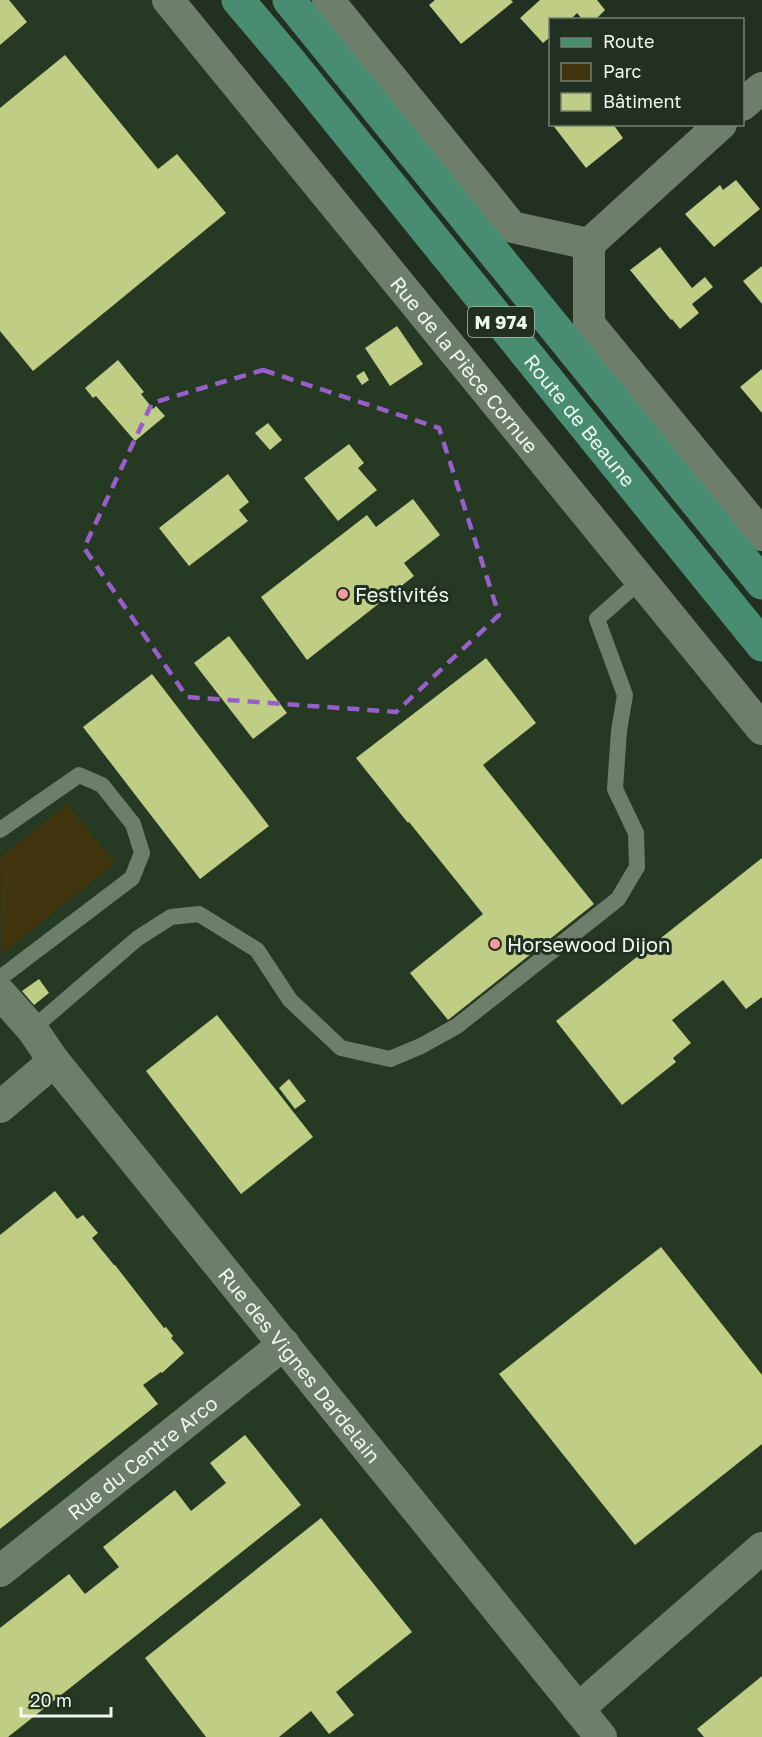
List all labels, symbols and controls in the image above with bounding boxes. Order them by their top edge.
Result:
legend [549,18,744,126]
text: Route [603,30,654,52]
text: Parc [603,60,642,82]
text: Bâtiment [603,90,682,112]
street label: Rue de la Pièce Cornue [386,271,544,457]
road number: M 974 [468,307,534,337]
street label: Route de Beaune [520,349,641,491]
place label: Festivités [355,582,449,606]
marker: Festivités [336,587,350,601]
place label: Horsewood Dijon [507,932,670,956]
marker: Horsewood Dijon [488,937,502,951]
street label: Rue des Vignes Dardelain [214,1262,386,1467]
street label: Rue du Centre Arco [62,1390,222,1524]
scale bar [21,1680,111,1718]
text: 20 m [30,1689,72,1711]

